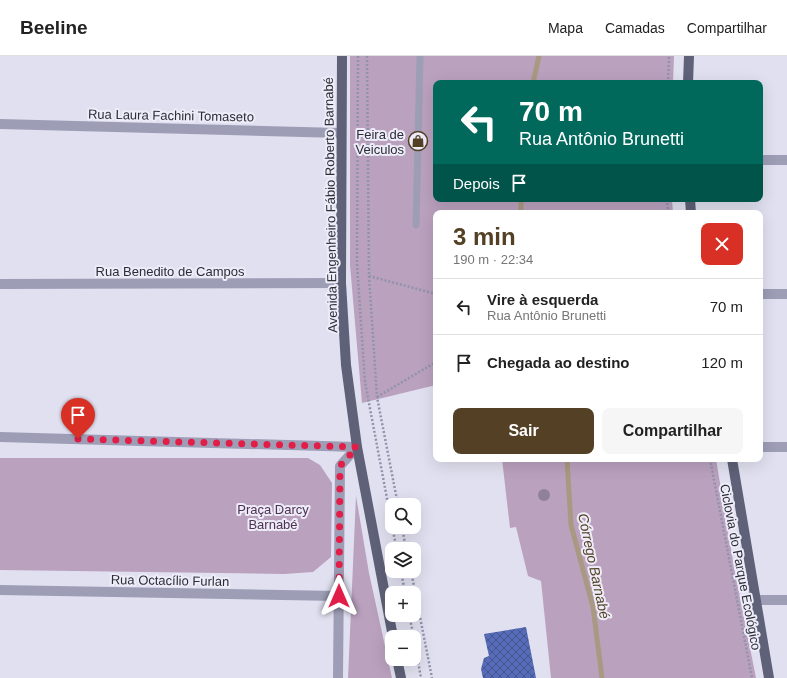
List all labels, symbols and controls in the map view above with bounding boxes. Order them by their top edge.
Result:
text: Beeline [20,17,88,38]
text: Mapa [548,20,583,36]
text: Camadas [605,20,665,36]
text: Compartilhar [687,20,767,36]
street label: Avenida Engenheiro Fábio Roberto Barnabé [321,77,340,333]
icon: left [453,96,505,148]
text: 70 m [519,96,583,127]
street label: Rua Laura Fachini Tomaseto [88,107,254,124]
place label: Feira de Veiculos [356,127,404,157]
text: Rua Antônio Brunetti [519,129,684,149]
shop icon: Feira de Veiculos [407,130,429,152]
icon: arrive [508,172,530,194]
text: Depois [453,175,500,192]
text: 3 min [453,223,516,250]
button: close [701,223,743,265]
text: 190 m · 22:34 [453,252,533,267]
street label: Rua Benedito de Campos [96,264,245,279]
text: Vire à esquerda [487,291,598,308]
icon: left [453,296,475,318]
text: 70 m [710,298,743,315]
text: Rua Antônio Brunetti [487,308,606,323]
icon: arrive [453,352,475,374]
text: Chegada ao destino [487,354,630,371]
text: 120 m [701,354,743,371]
pin [61,398,95,439]
icon: arrive [67,404,89,426]
button: Sair [453,408,594,454]
button: Compartilhar [602,408,743,454]
street label: Ciclovia do Parque Ecológico [717,483,764,652]
map controls [385,498,421,666]
button: search [385,498,421,534]
park label: Praça Darcy Barnabé [237,502,309,532]
water label: Córrego Barnabé [575,512,613,620]
button: layers [385,542,421,578]
street label: Rua Octacílio Furlan [111,572,229,589]
position arrow [318,575,360,617]
button: + [385,586,421,622]
button: − [385,630,421,666]

